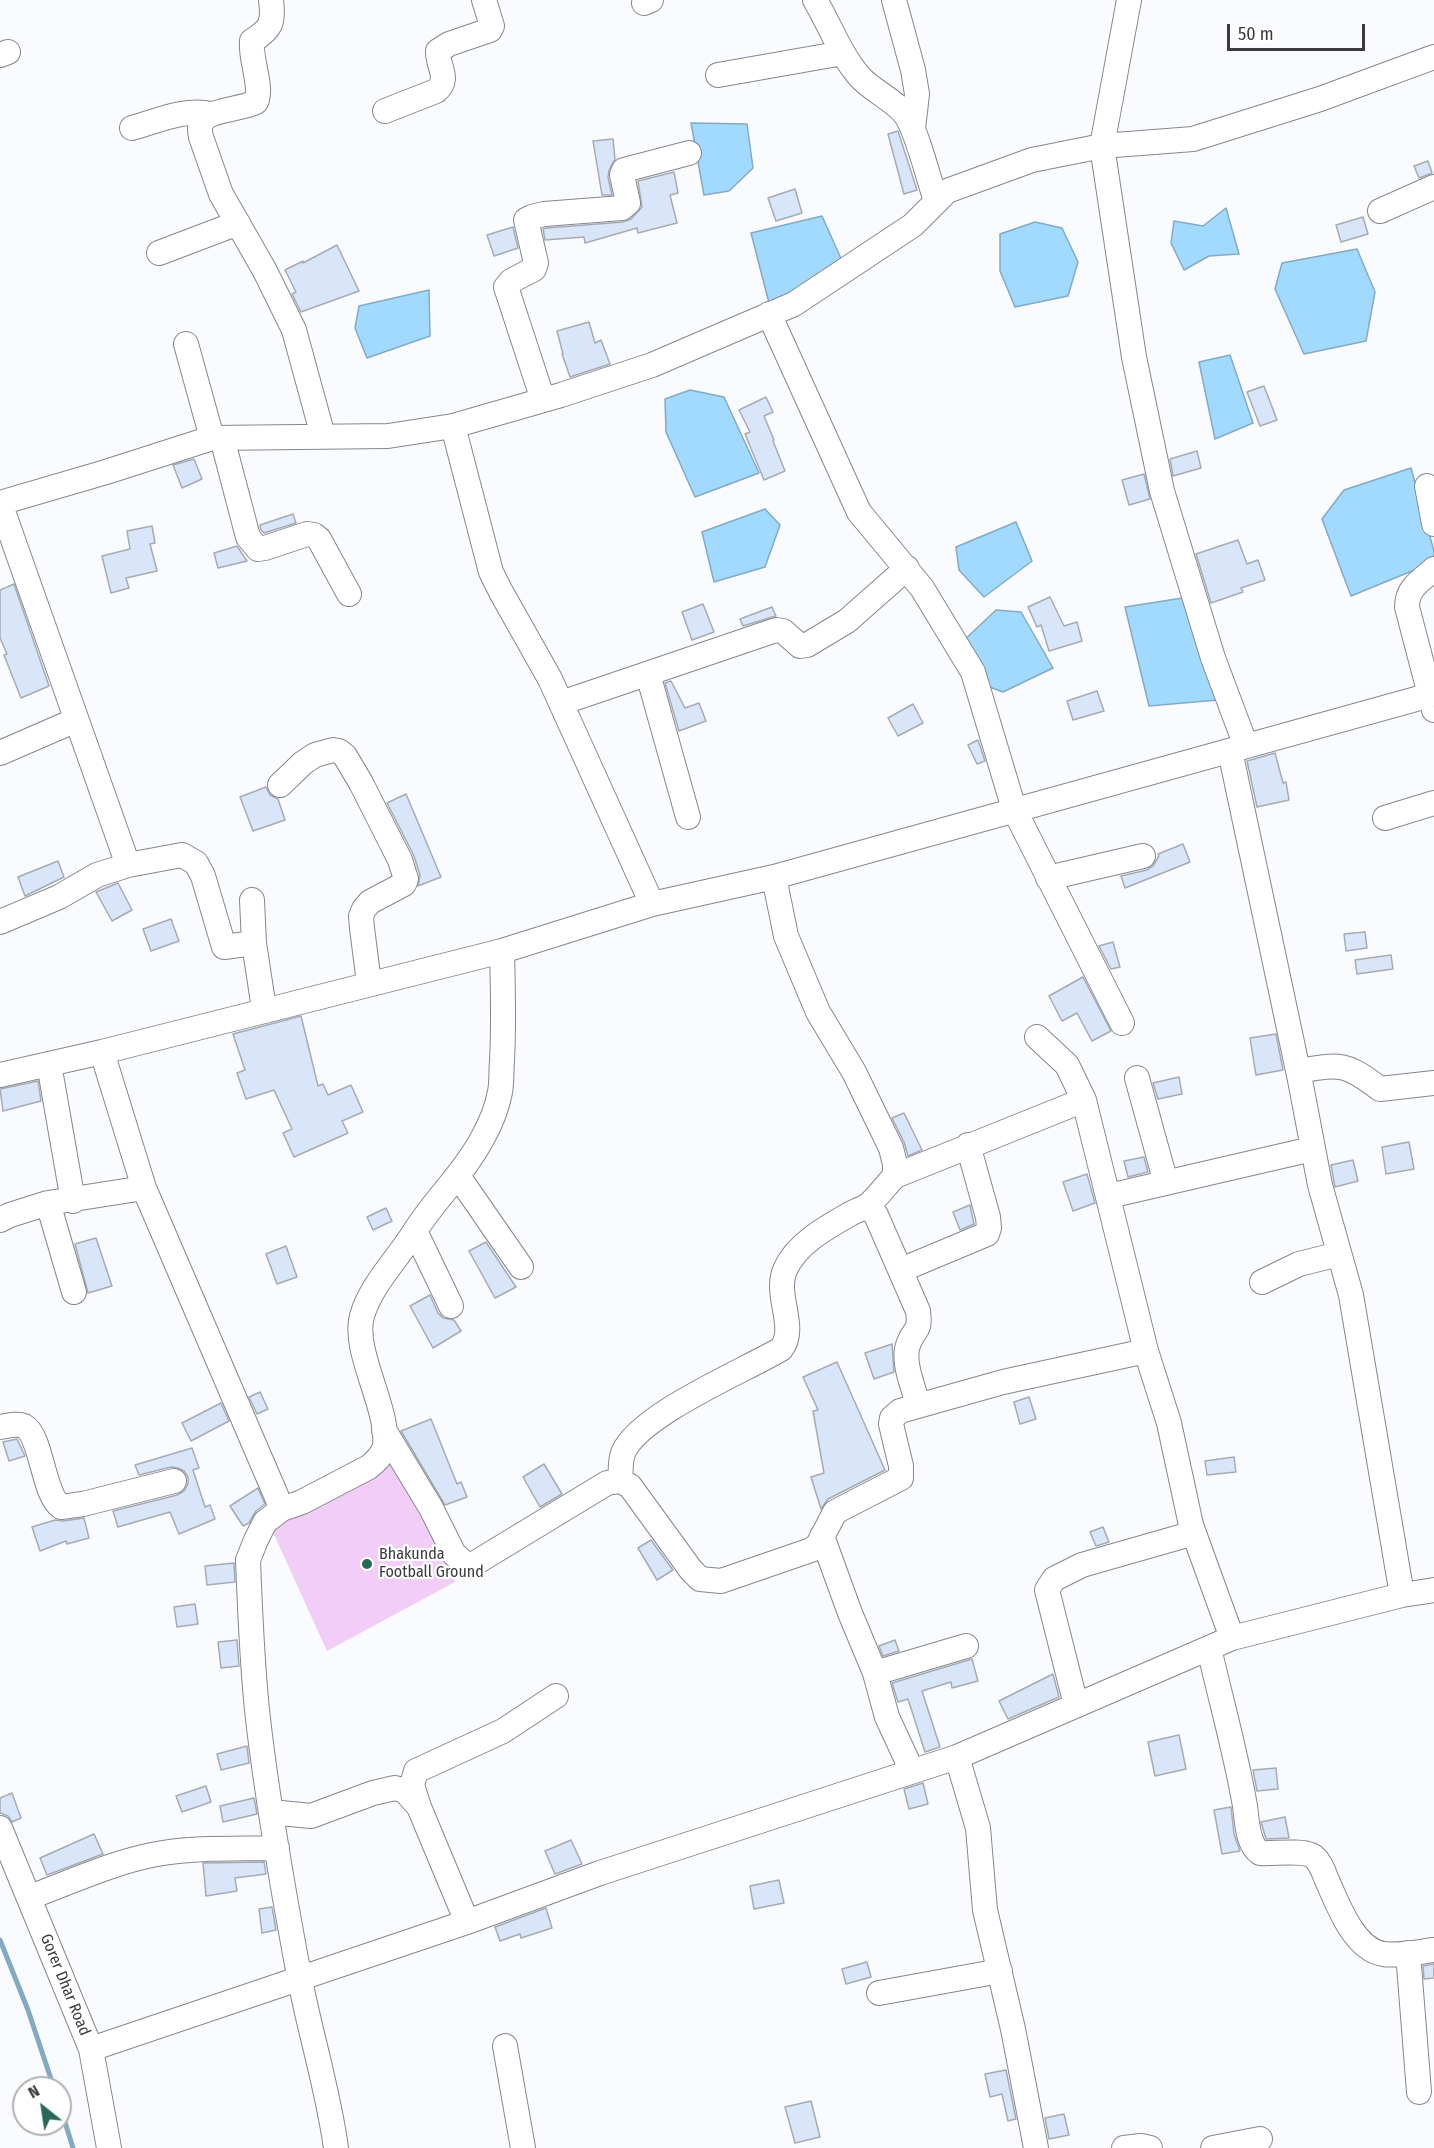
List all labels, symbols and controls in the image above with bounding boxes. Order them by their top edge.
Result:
scale bar [1230,12,1368,50]
text: 50 m [1238,23,1274,45]
place label: Bhakunda Football Ground [379,1545,484,1583]
marker: Bhakunda Football Ground [360,1557,374,1571]
street label: Gorer Dhar Road [36,1931,94,2039]
north arrow [12,2076,72,2136]
text: N [25,2081,43,2102]

